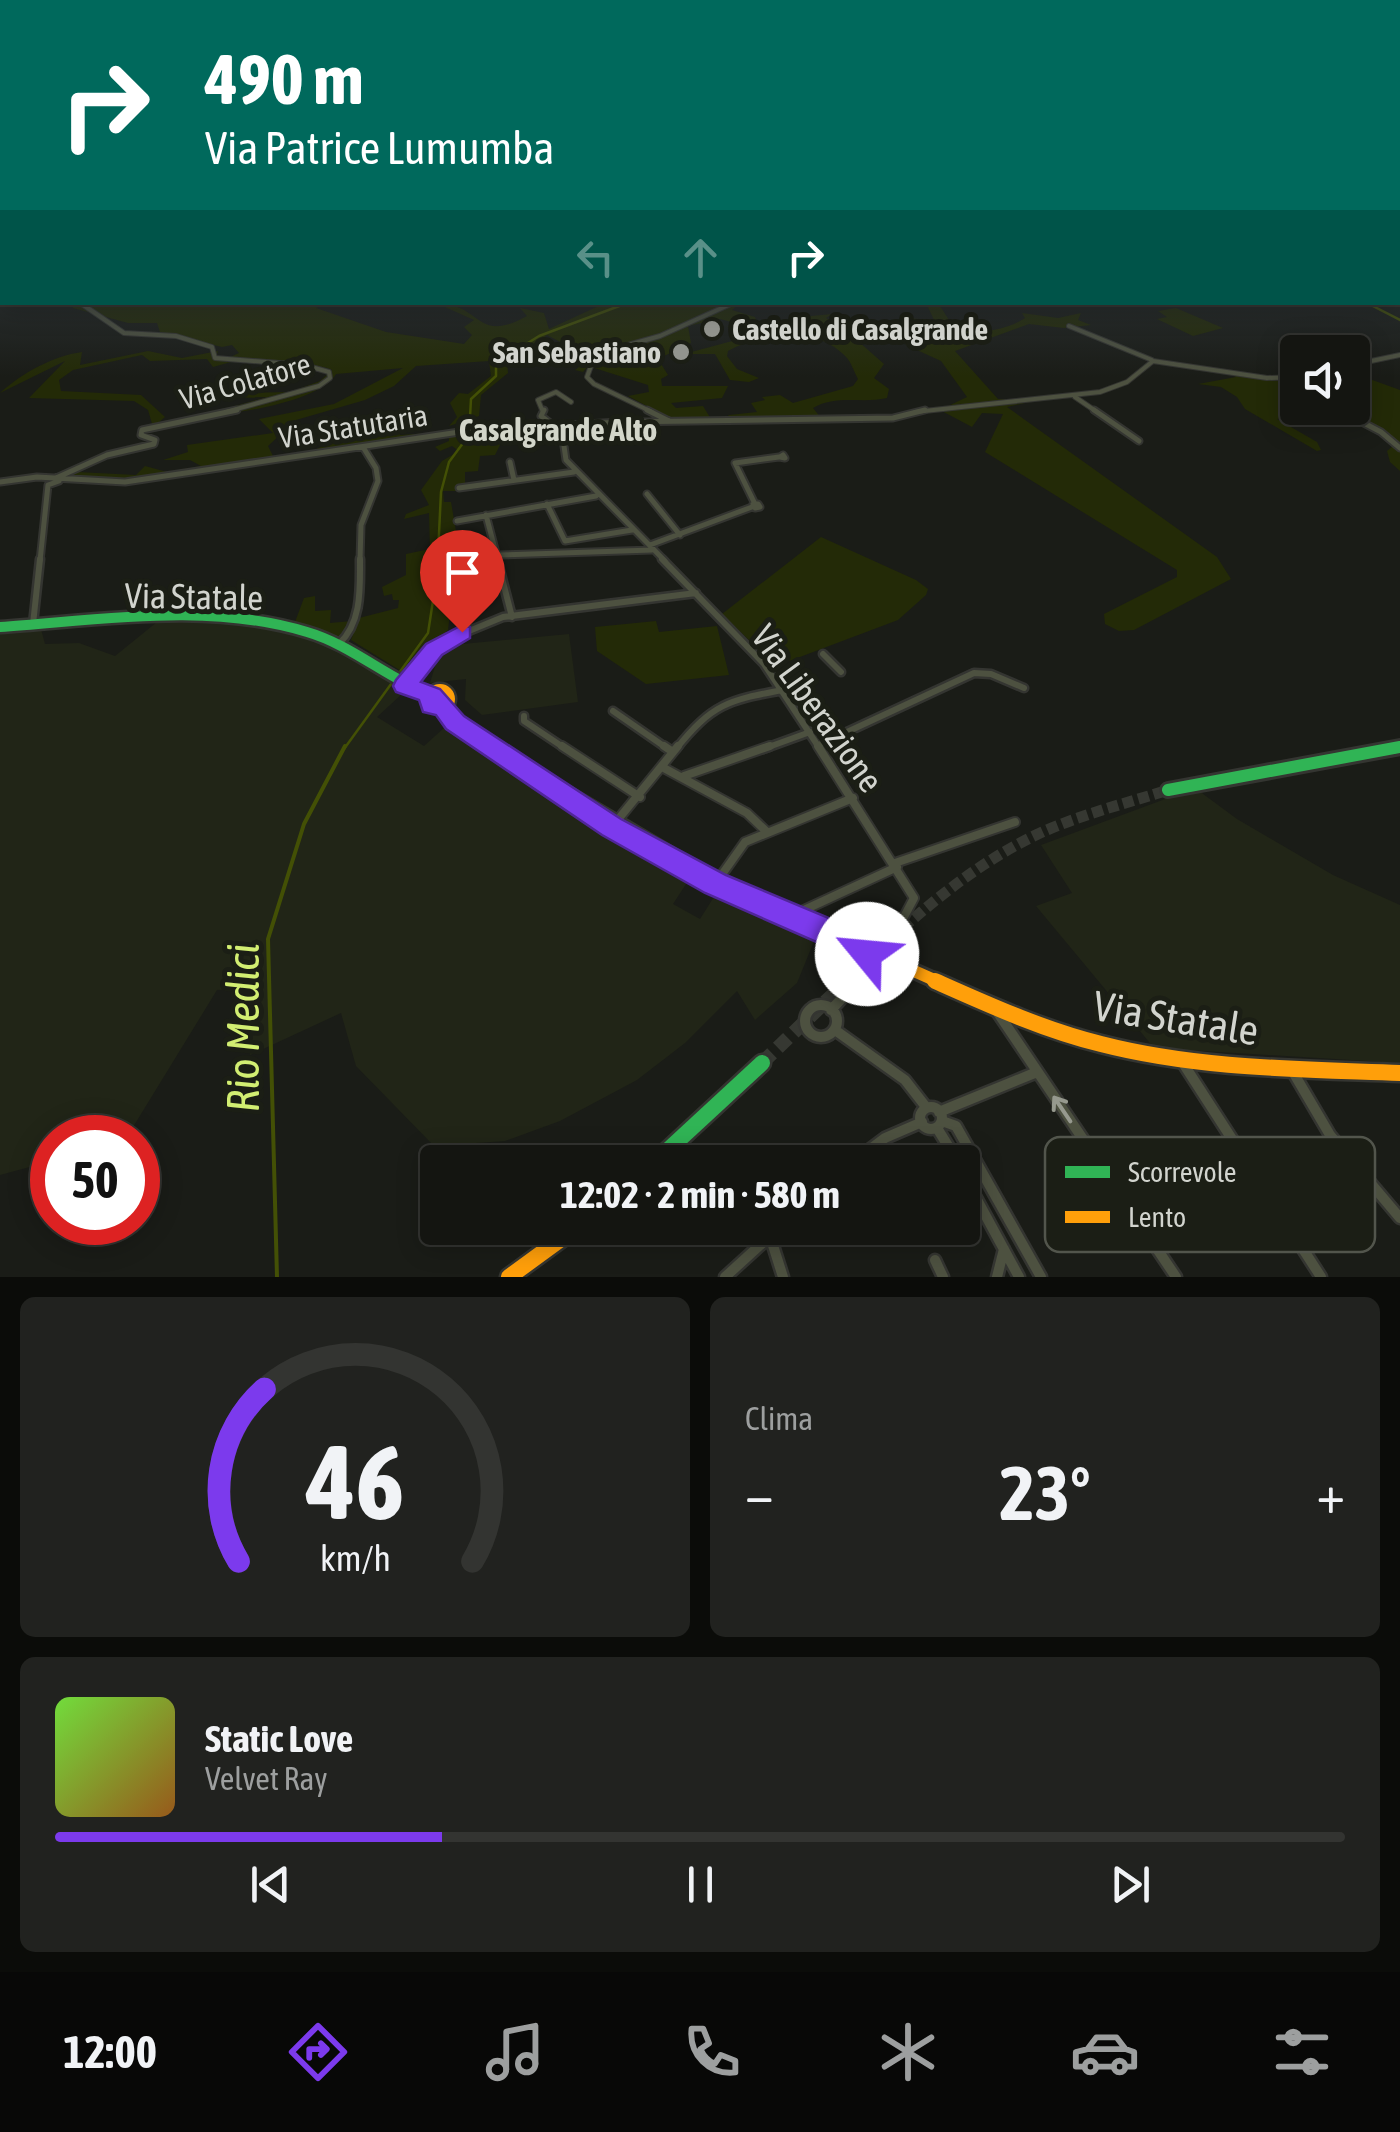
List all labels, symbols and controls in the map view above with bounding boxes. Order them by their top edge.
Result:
text: 490 m [205,39,364,119]
icon: right [40,40,170,170]
text: Via Patrice Lumumba [205,122,554,174]
icon: left [568,230,623,285]
icon: ahead [673,230,728,285]
icon: right [778,230,833,285]
place label: Castello di Casalgrande [732,312,988,346]
marker: Castello di Casalgrande [701,318,723,340]
place label: San Sebastiano [493,335,661,369]
map controls [1280,335,1370,425]
button: sound [1280,335,1370,425]
marker: San Sebastiano [670,341,692,363]
street label: Via Colatore [176,346,314,416]
street label: Via Statutaria [276,397,430,455]
district label: Casalgrande Alto [459,411,657,448]
pin [420,530,505,633]
icon: arrive [435,545,490,600]
street label: Via Statale [124,575,264,617]
street label: Via Liberazione [744,617,892,799]
position arrow [815,902,919,1006]
water label: Rio Medici [217,944,269,1112]
street label: Via Statale [1090,981,1262,1055]
one-way arrow [1052,1096,1073,1124]
speed limit sign: 50 [30,1115,160,1245]
legend [1045,1137,1375,1252]
text: Scorrevole [1128,1156,1237,1188]
text: 12:02 · 2 min · 580 m [560,1173,840,1216]
text: Lento [1128,1201,1186,1233]
text: Clima [745,1400,813,1437]
text: 46 [305,1422,404,1541]
text: 23° [999,1450,1091,1536]
text: − [745,1462,774,1525]
text: + [1316,1462,1345,1525]
text: km/h [320,1538,390,1579]
text: Static Love [205,1717,353,1760]
text: Velvet Ray [205,1760,327,1797]
icon: previous [243,1857,298,1912]
icon: pause [673,1857,728,1912]
icon: next [1103,1857,1158,1912]
icon: directions [283,2017,353,2087]
icon: music [480,2017,550,2087]
icon: phone [677,2017,747,2087]
icon: climate [873,2017,943,2087]
icon: car [1070,2017,1140,2087]
icon: filters [1267,2017,1337,2087]
text: 12:00 [63,2026,157,2078]

